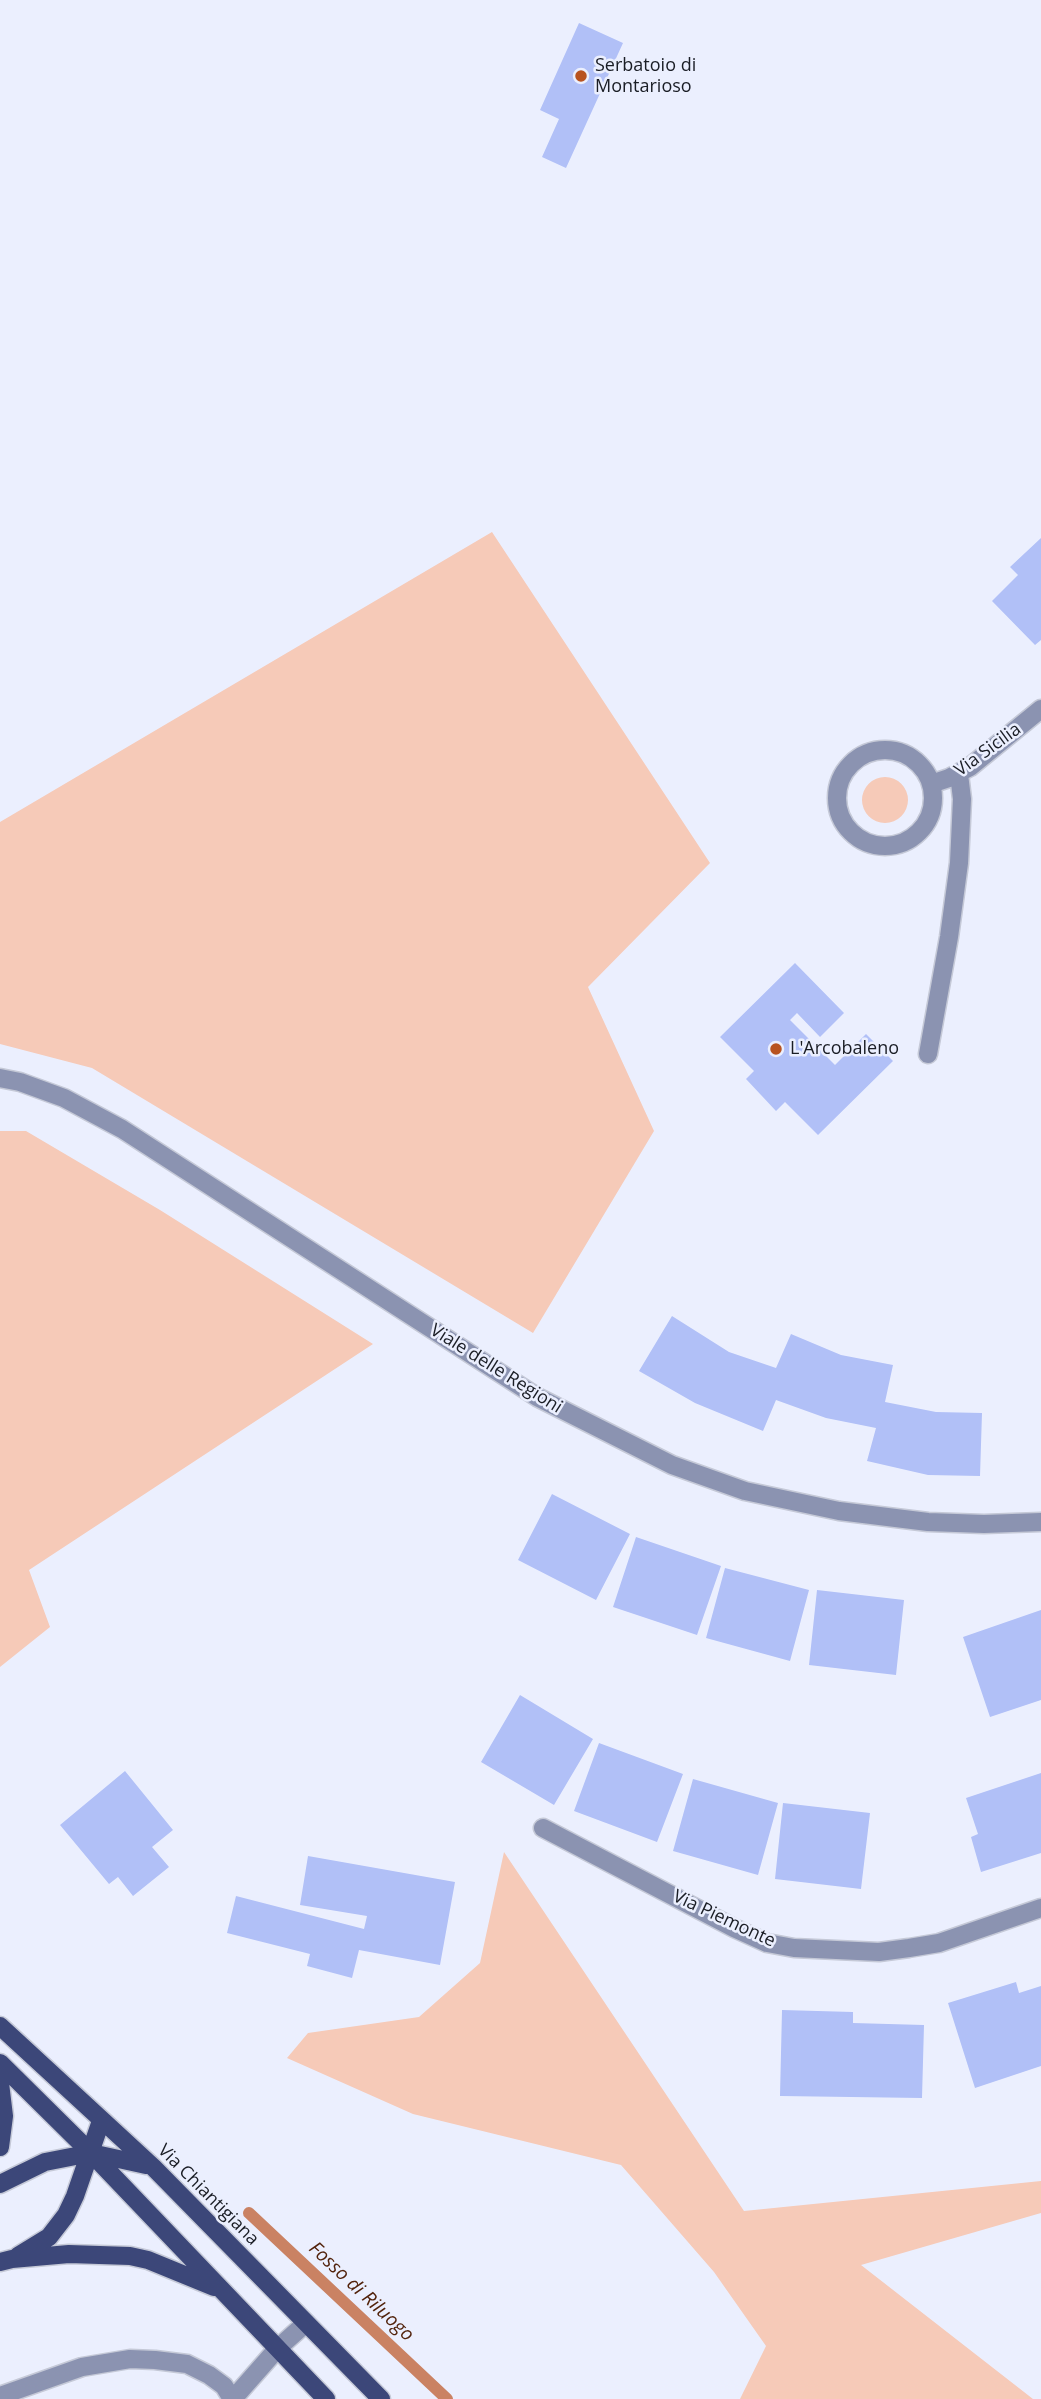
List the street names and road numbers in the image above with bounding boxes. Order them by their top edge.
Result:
street label: Via Sicilia [951,719,1025,781]
street label: Viale delle Regioni [426,1320,566,1418]
street label: Via Piemonte [669,1886,779,1952]
street label: Via Chiantigiana [153,2140,263,2250]

